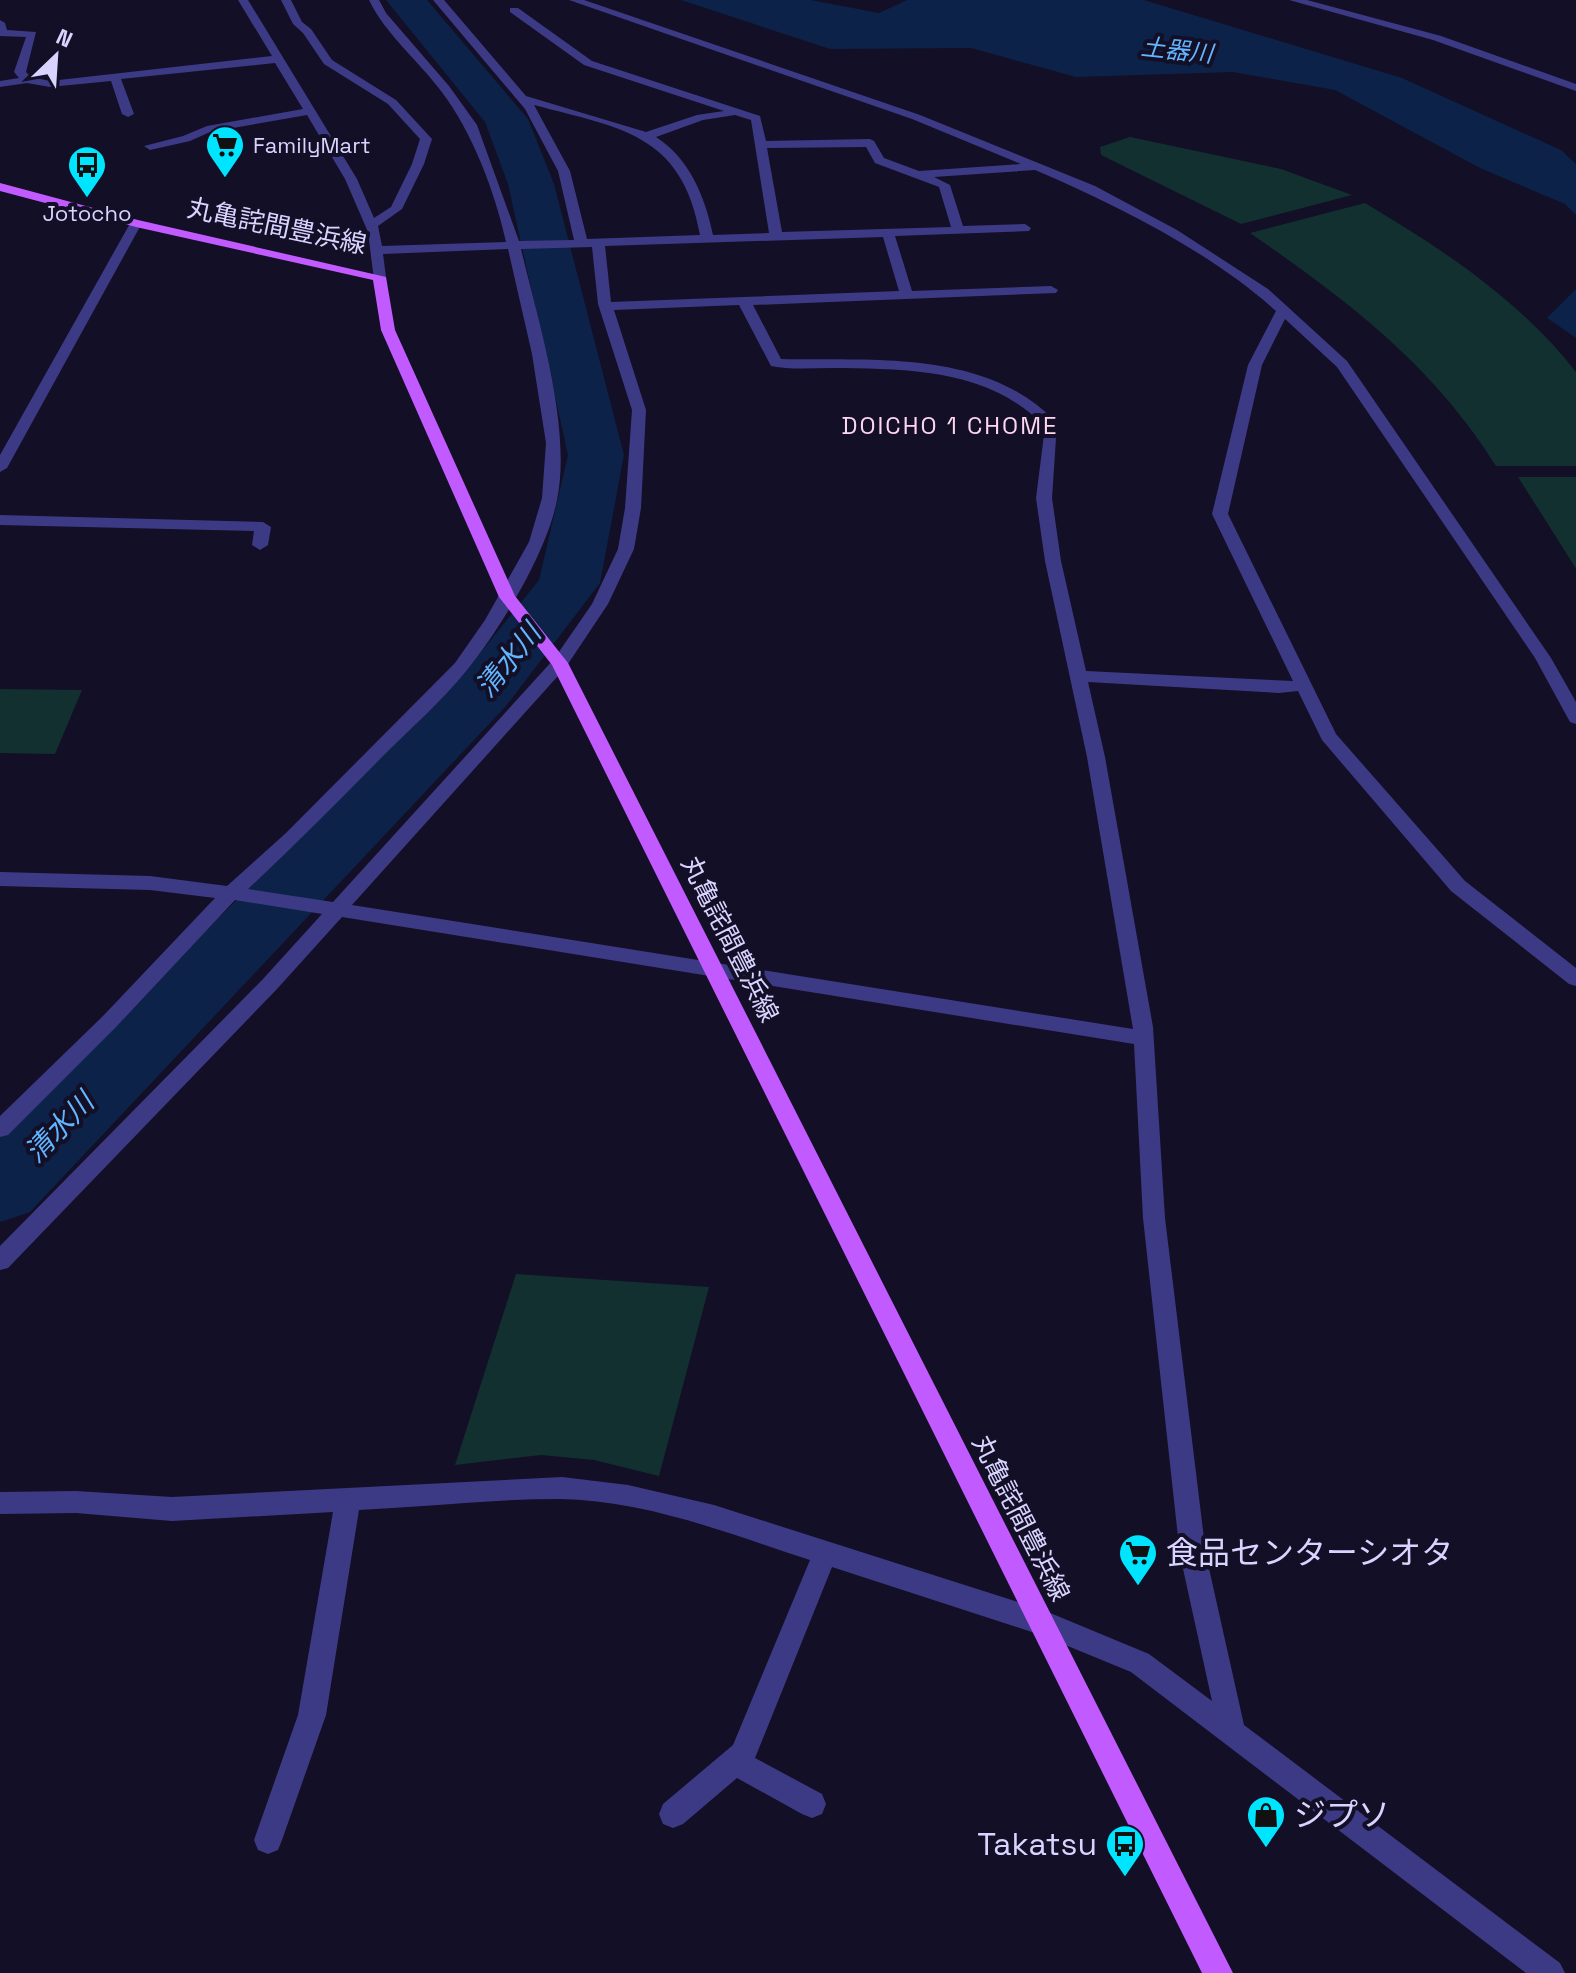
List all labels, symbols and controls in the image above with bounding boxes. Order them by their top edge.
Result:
north arrow [16,16,96,96]
text: N [52,22,77,54]
water label: 土器川 [1140,31,1217,69]
supermarket icon: FamilyMart [204,124,246,179]
place label: FamilyMart [253,131,371,159]
bus stop icon: Jotocho [66,144,108,199]
street label: 丸亀詫間豊浜線 [184,190,370,262]
place label: Jotocho [42,199,132,227]
district label: DOICHO 1 CHOME [842,410,1058,441]
water label: 清水川 [468,614,550,704]
street label: 丸亀詫間豊浜線 [674,850,786,1028]
water label: 清水川 [17,1082,103,1170]
street label: 丸亀詫間豊浜線 [965,1429,1077,1607]
supermarket icon: 食品センターシオタ [1117,1532,1159,1587]
place label: 食品センターシオタ [1166,1533,1453,1573]
shop icon: ジプソ [1245,1794,1287,1849]
place label: ジプソ [1294,1795,1390,1835]
bus stop icon: Takatsu [1104,1823,1146,1878]
place label: Takatsu [977,1824,1097,1864]

